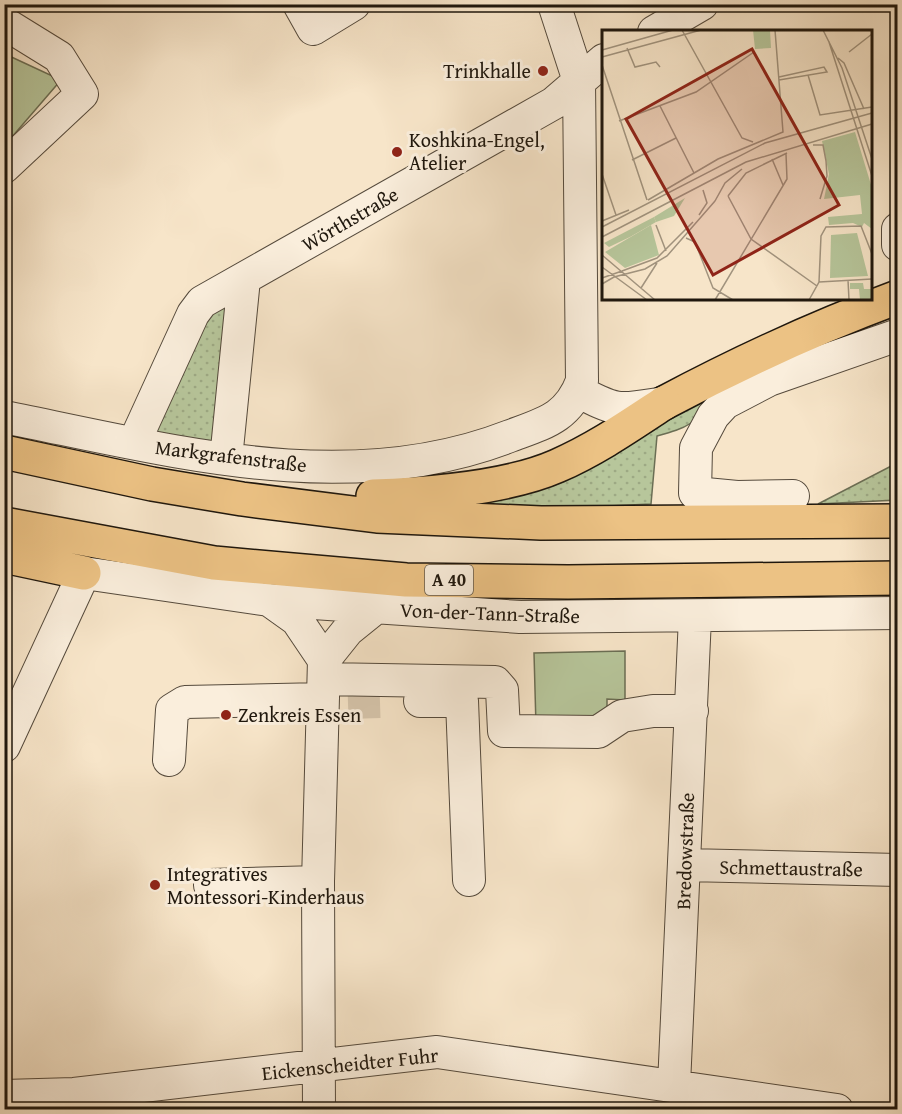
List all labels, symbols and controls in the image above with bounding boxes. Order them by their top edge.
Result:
inset map [602,30,872,300]
place label: Trinkhalle [443,56,531,85]
marker: Trinkhalle [536,64,550,78]
place label: Koshkina-Engel, Atelier [409,125,545,177]
marker: Koshkina-Engel, Atelier [390,145,404,159]
street label: Wörthstraße [296,179,403,258]
street label: Markgrafenstraße [154,432,308,479]
road number: A 40 [425,565,473,595]
street label: Von-der-Tann-Straße [400,595,580,630]
place label: Zenkreis Essen [238,700,361,729]
marker: Zenkreis Essen [219,708,233,722]
street label: Bredowstraße [668,792,701,910]
street label: Schmettaustraße [719,852,863,883]
place label: Integratives Montessori-Kinderhaus [167,859,365,911]
marker: Integratives Montessori-Kinderhaus [148,878,162,892]
street label: Eickenscheidter Fuhr [260,1040,440,1087]

